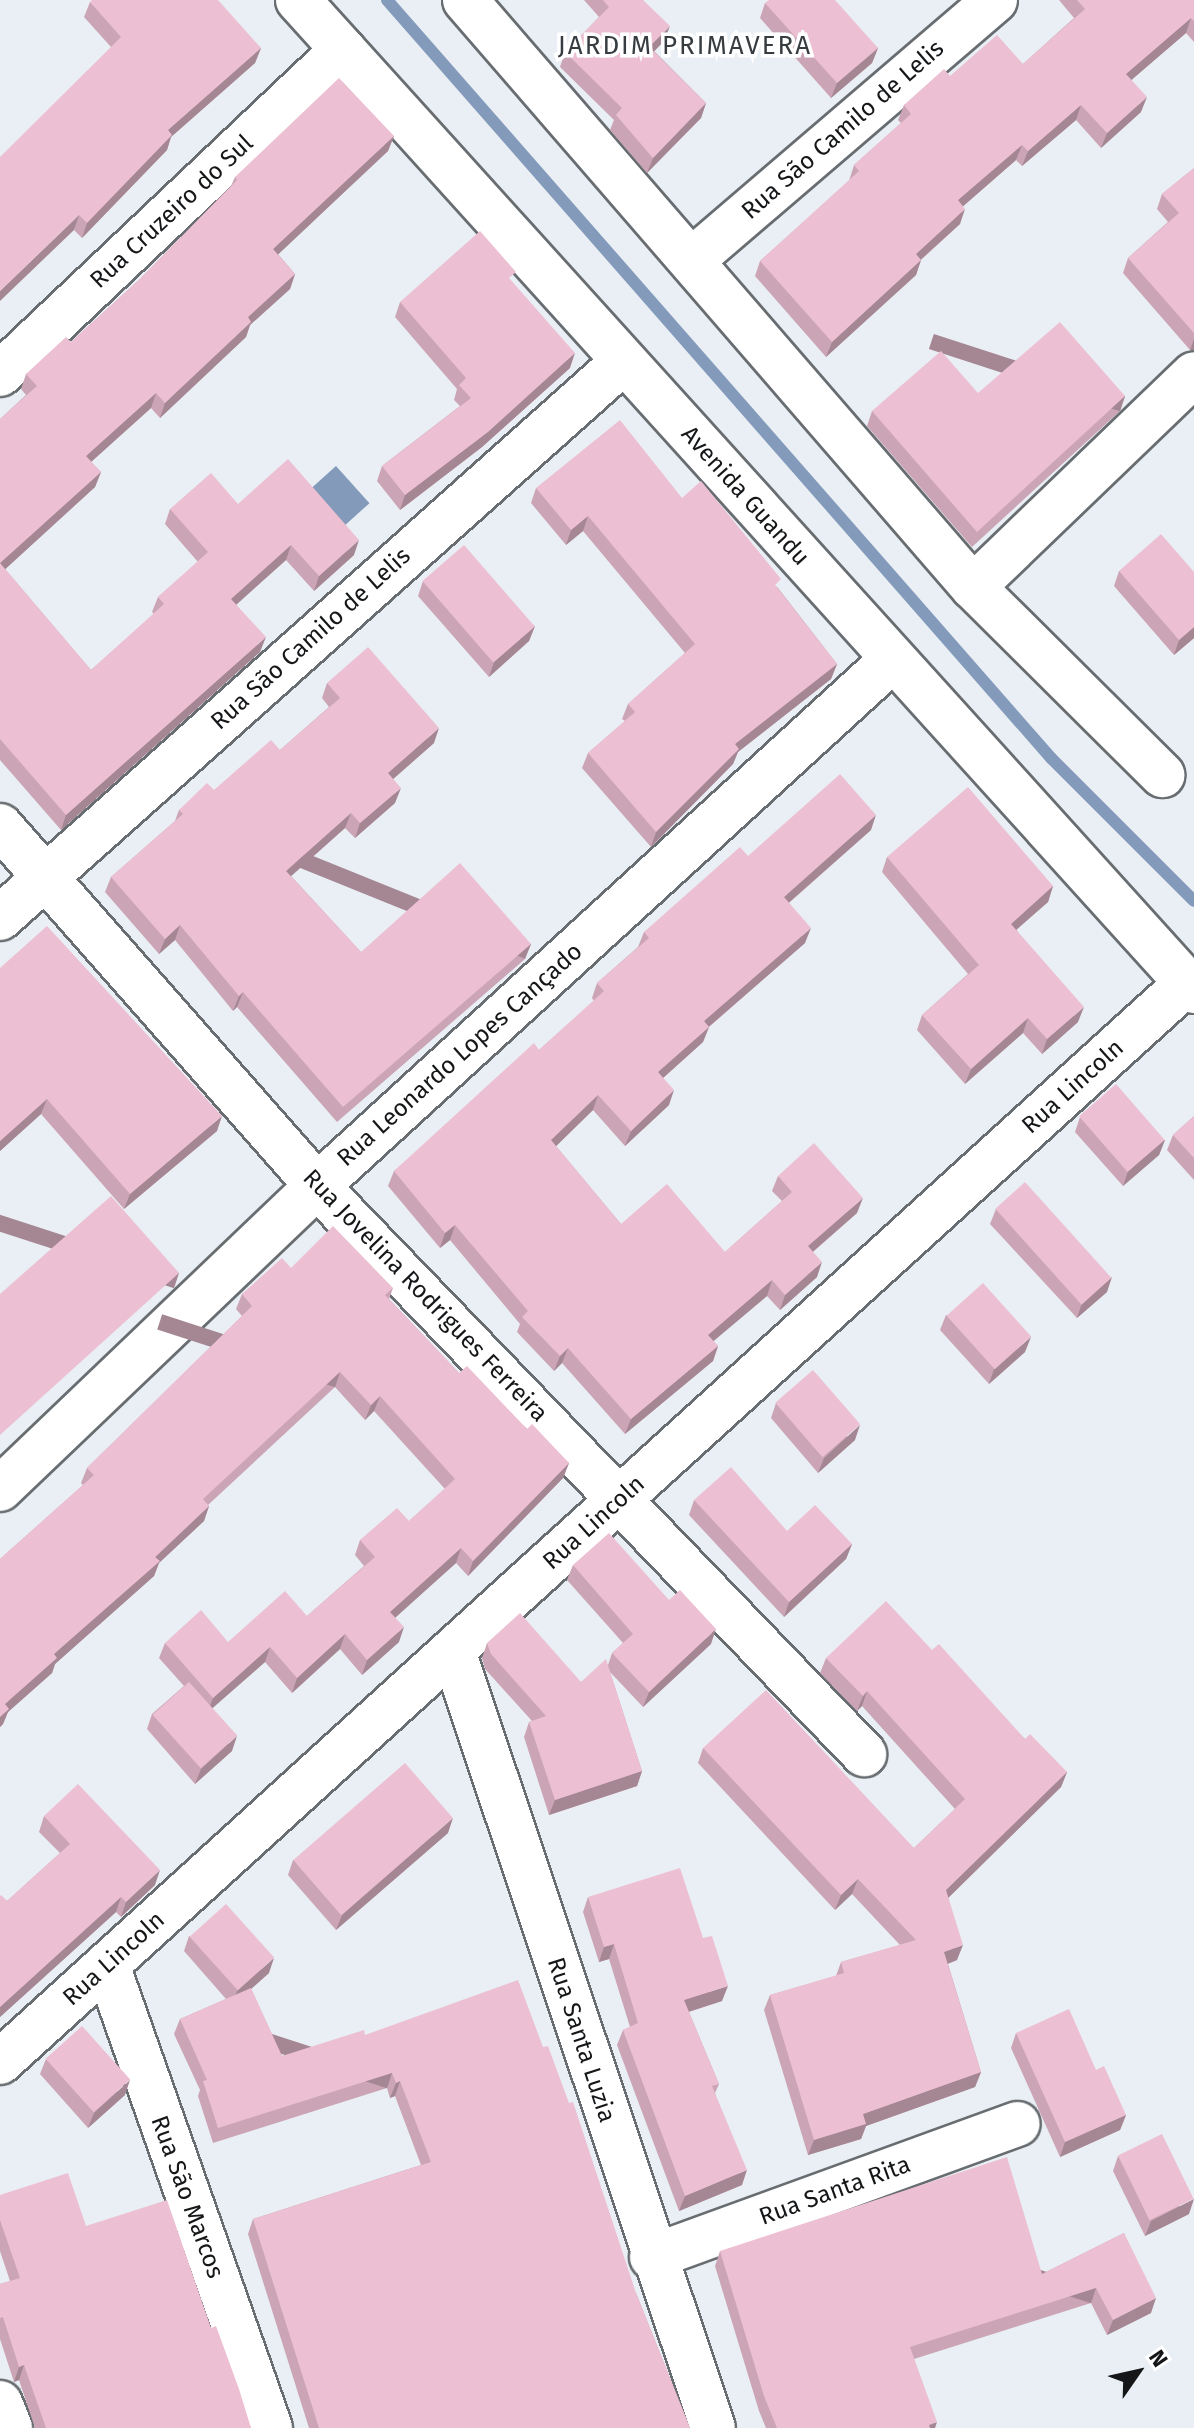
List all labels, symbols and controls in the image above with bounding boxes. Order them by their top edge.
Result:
district label: JARDIM PRIMAVERA [558,30,812,62]
street label: Rua São Camilo de Lelis [736,34,950,226]
street label: Rua Cruzeiro do Sul [85,129,259,295]
street label: Avenida Guandu [675,420,815,572]
street label: Rua São Camilo de Lelis [205,542,417,736]
street label: Rua Leonardo Lopes Cançado [331,937,589,1173]
street label: Rua Lincoln [1016,1034,1130,1140]
street label: Rua Jovelina Rodrigues Ferreira [297,1164,553,1428]
street label: Rua Lincoln [537,1470,651,1576]
street label: Rua Lincoln [57,1906,171,2012]
street label: Rua Santa Luzia [541,1954,621,2126]
street label: Rua São Marcos [144,2112,230,2282]
street label: Rua Santa Rita [755,2150,915,2232]
north arrow [1098,2332,1178,2412]
text: N [1143,2345,1174,2372]

